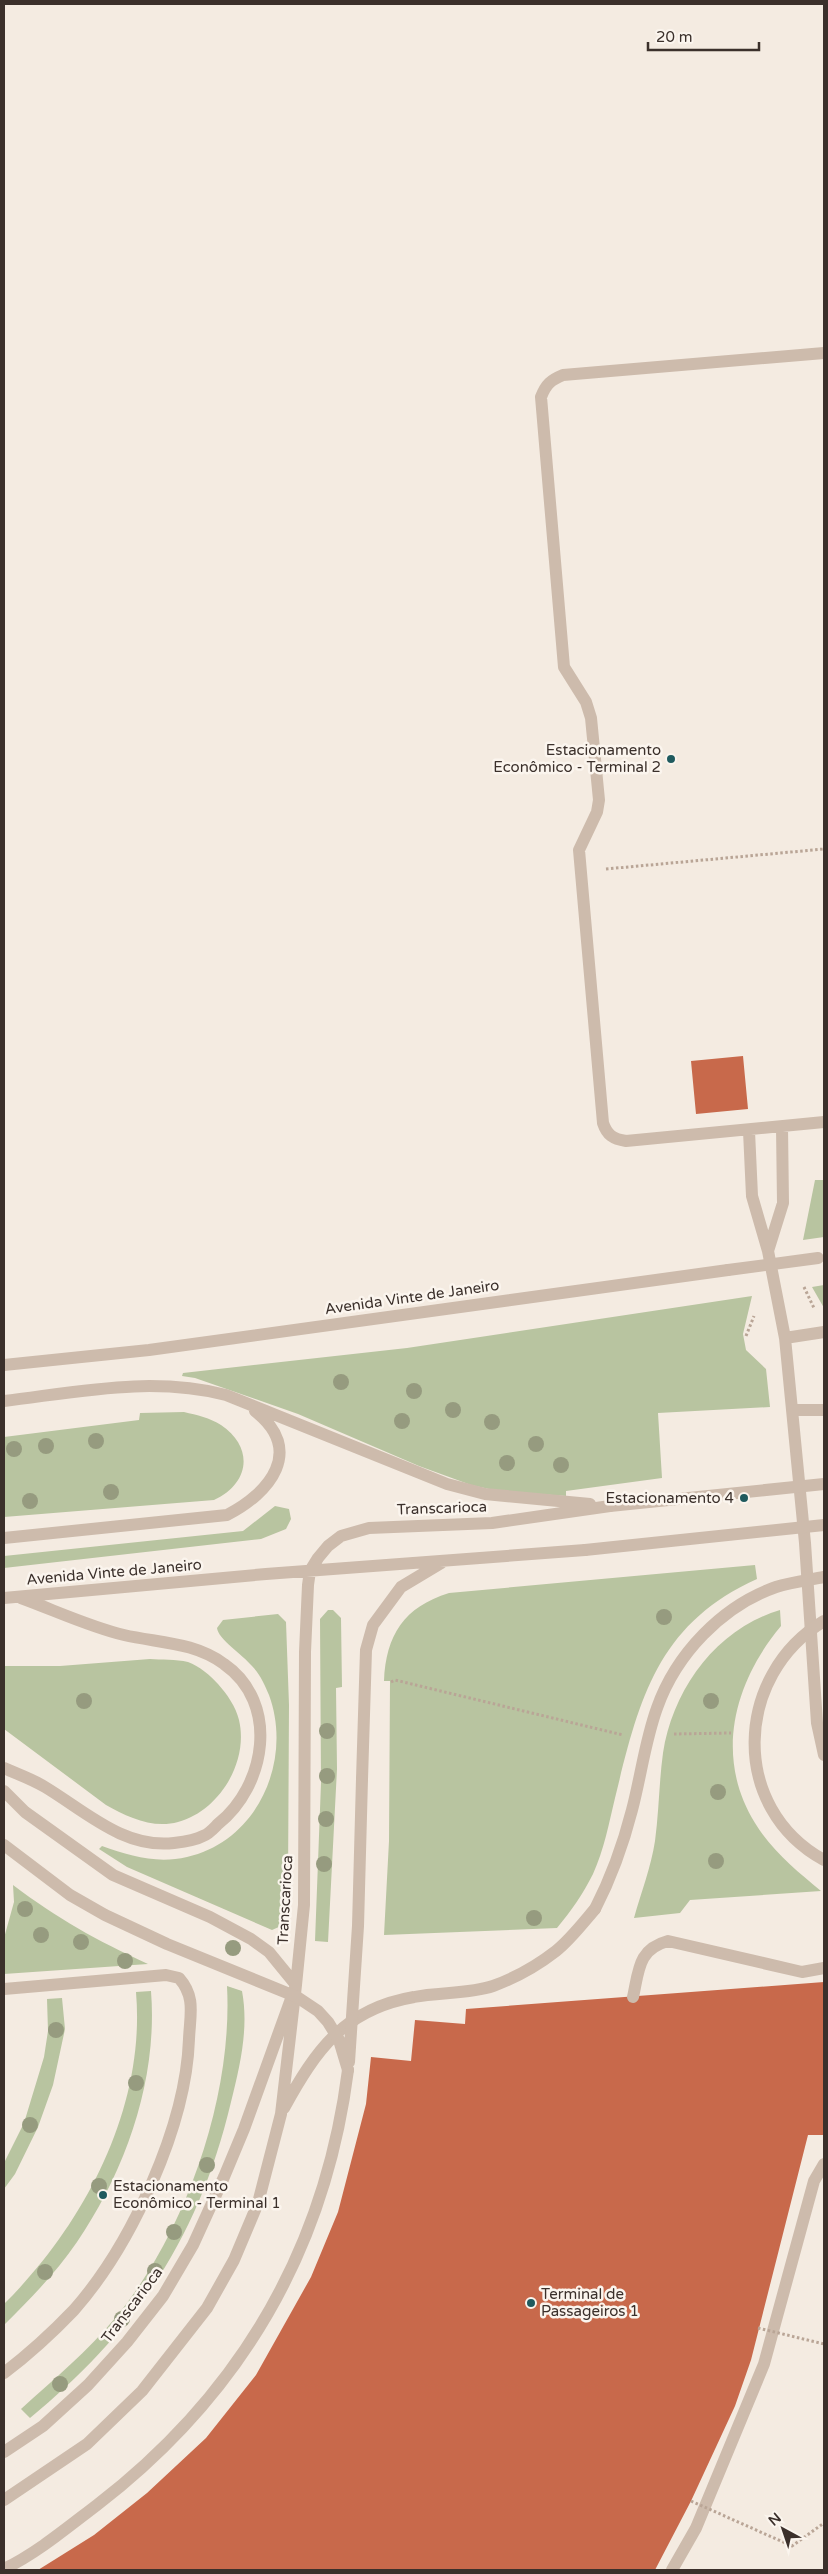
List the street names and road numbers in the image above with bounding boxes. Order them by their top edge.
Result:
street label: Avenida Vinte de Janeiro [324,1276,500,1318]
street label: Transcarioca [397,1497,487,1519]
street label: Avenida Vinte de Janeiro [26,1555,202,1589]
street label: Transcarioca [274,1854,296,1946]
street label: Transcarioca [98,2264,166,2346]

